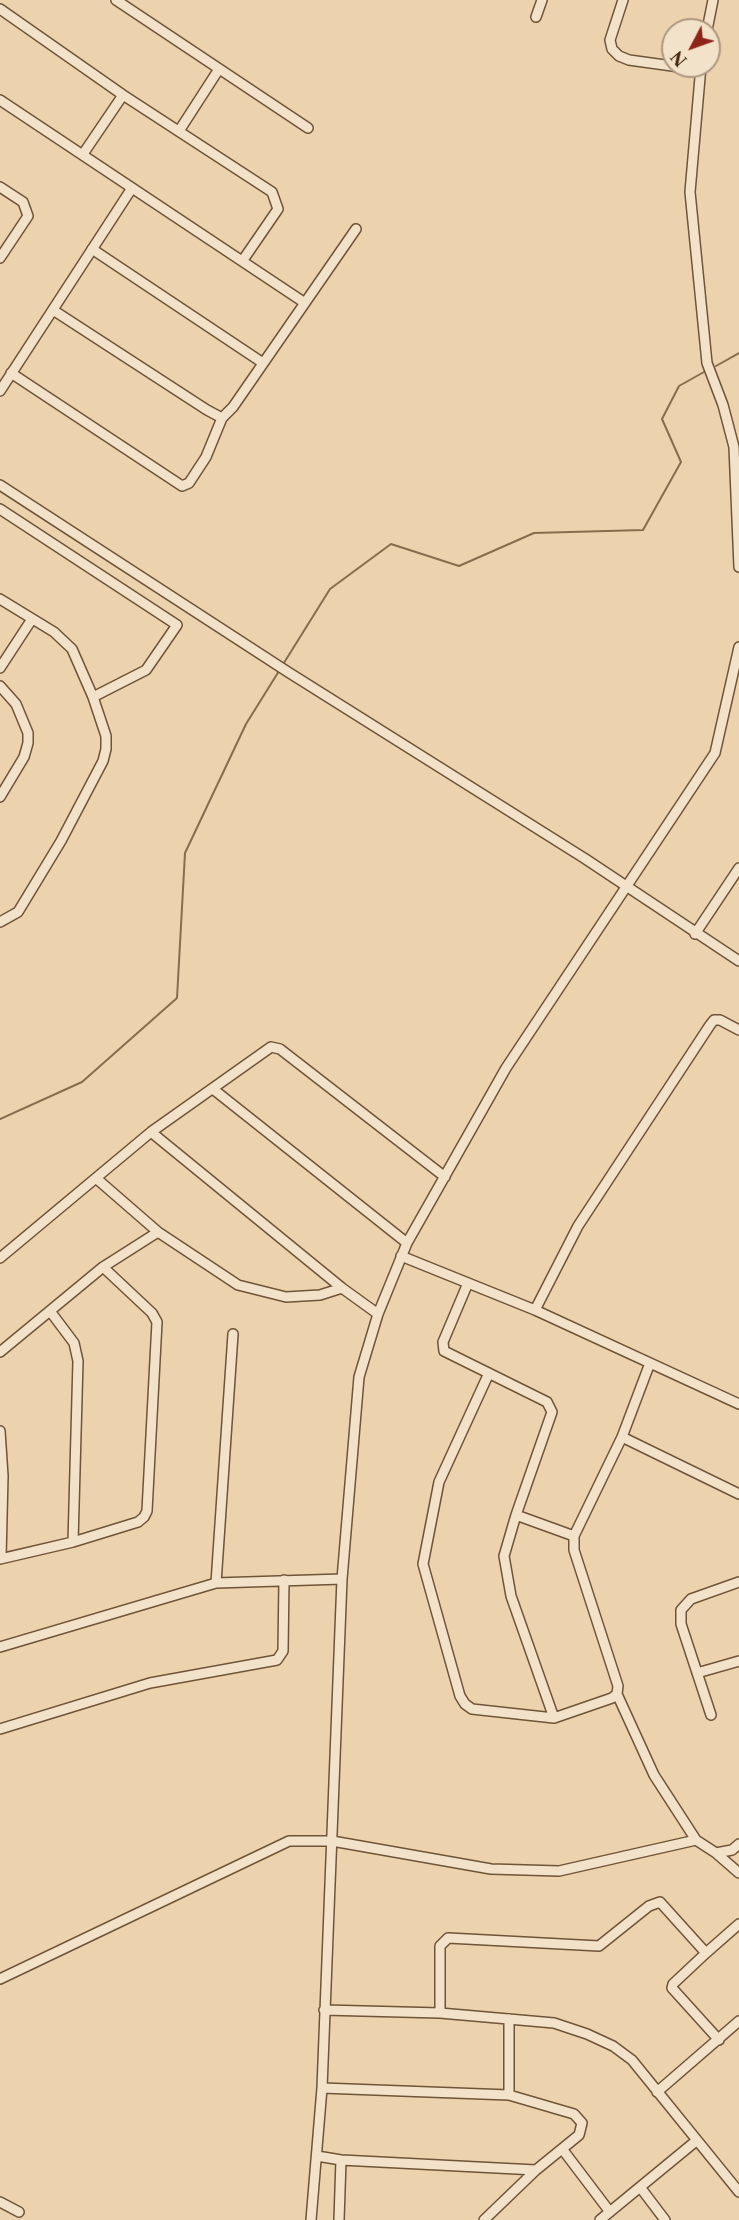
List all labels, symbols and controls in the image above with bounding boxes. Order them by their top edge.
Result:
north arrow [661,18,721,78]
text: N [667,47,691,70]

